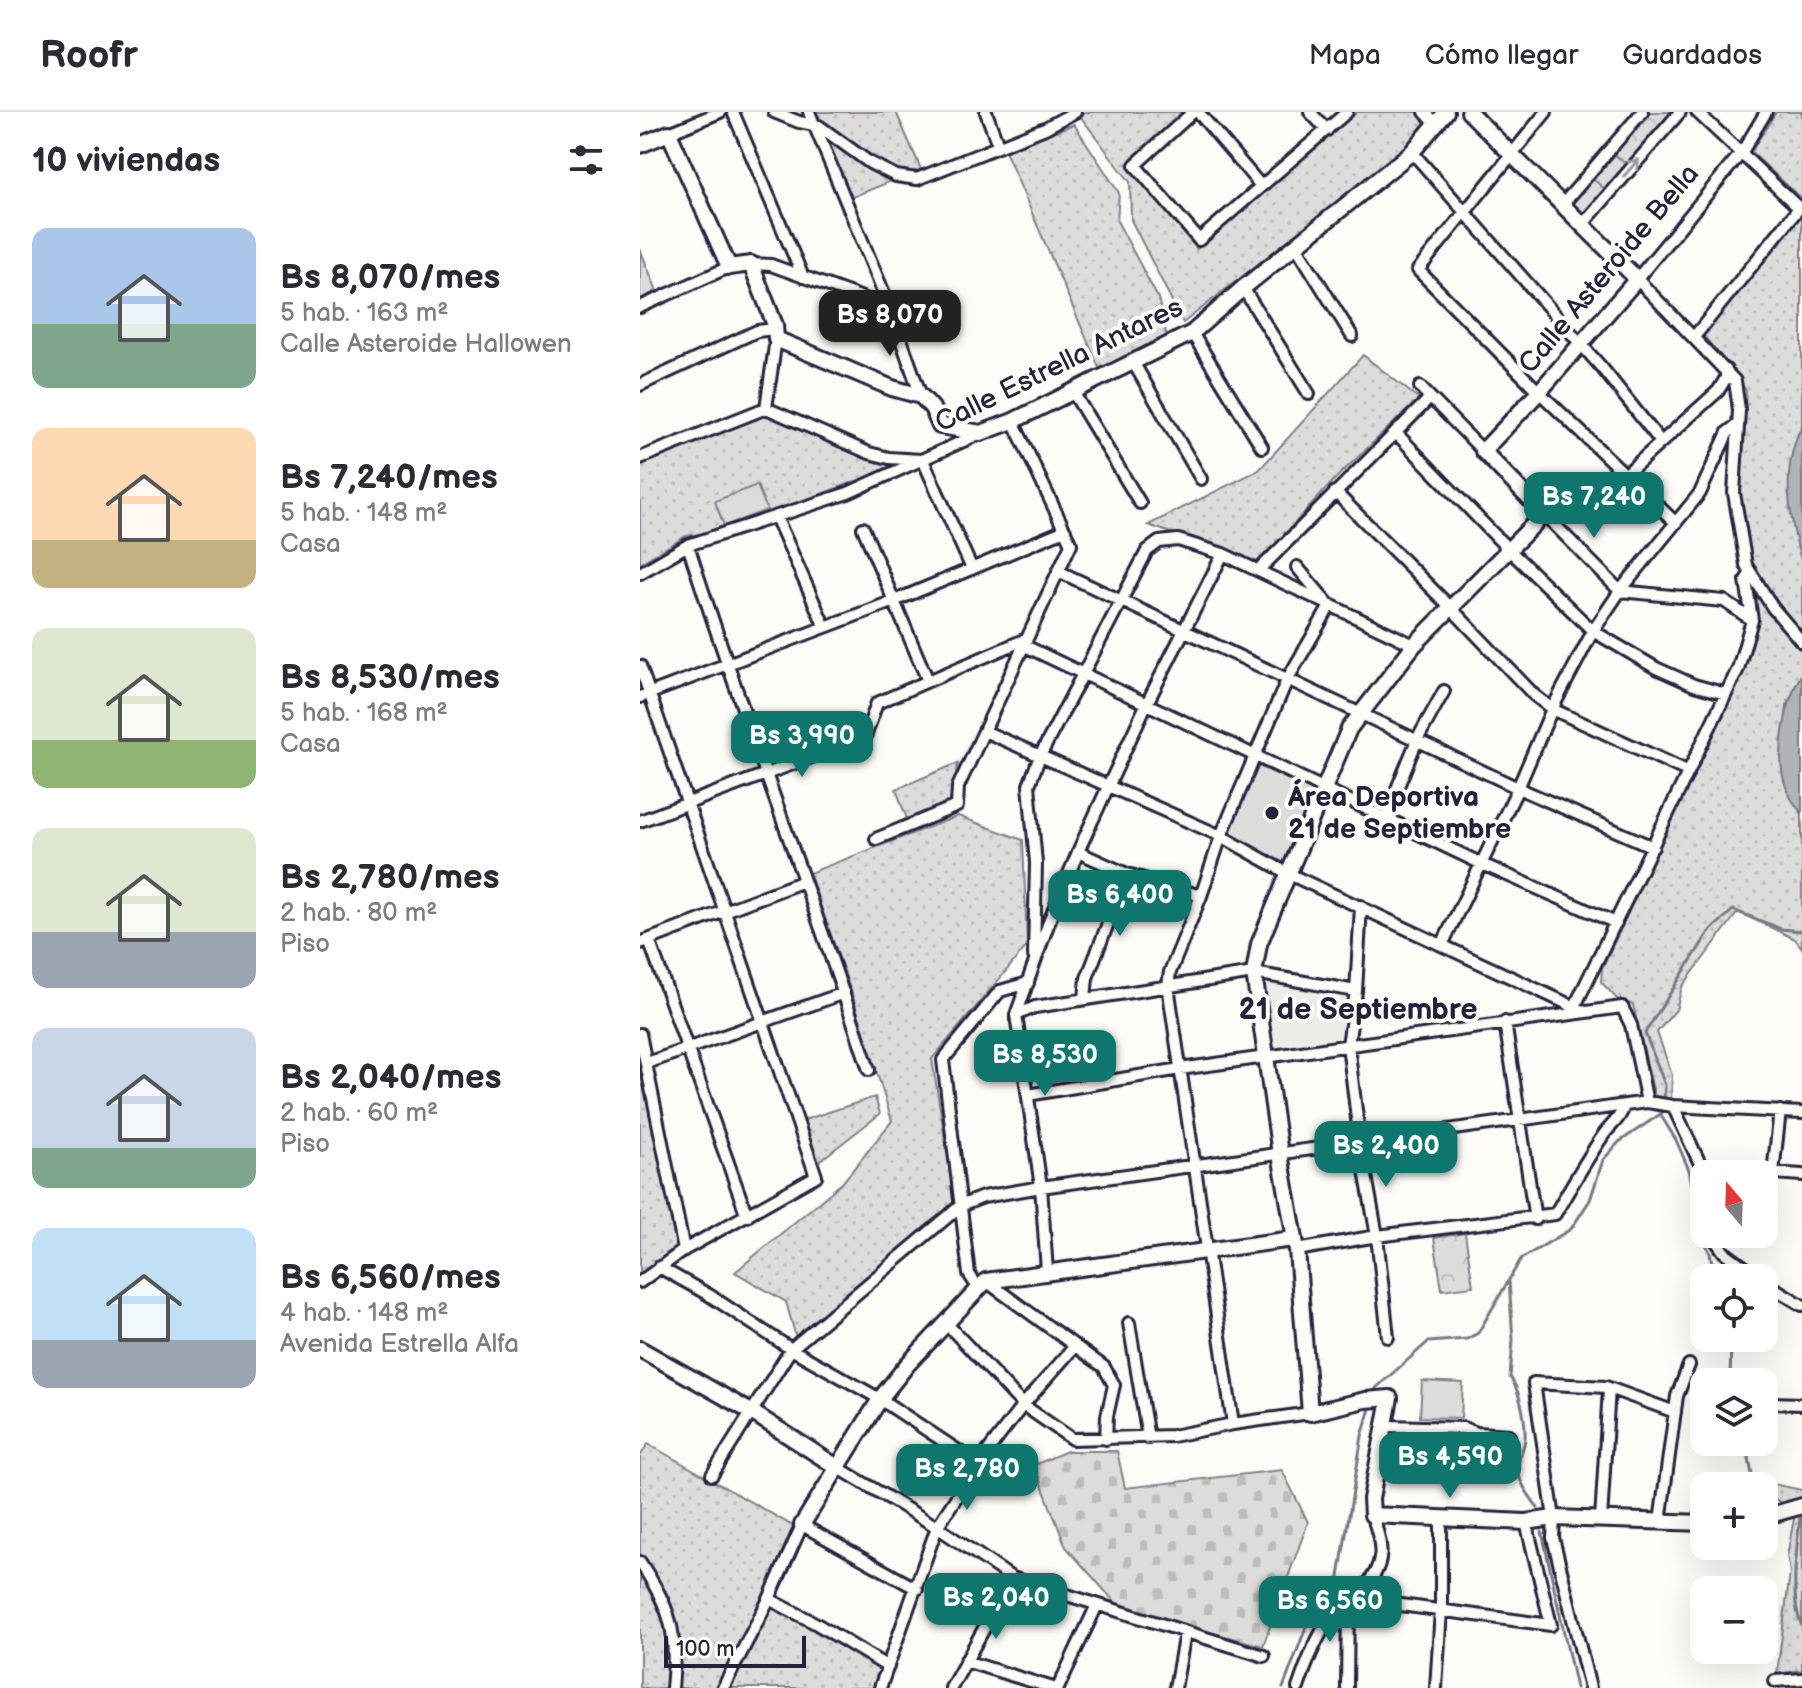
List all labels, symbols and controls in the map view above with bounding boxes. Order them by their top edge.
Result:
text: Roofr [40,33,138,78]
text: Mapa [1309,39,1381,72]
text: Cómo llegar [1425,39,1578,72]
text: Guardados [1622,39,1762,72]
icon: filters [564,138,608,182]
text: 10 viviendas [32,140,220,181]
street label: Calle Asteroide Bella [1512,158,1706,380]
one-way arrow [1622,159,1640,179]
text: Bs 8,070/mes [280,257,500,298]
icon: home [96,260,192,356]
pin: Bs 8,070 [807,290,973,358]
street label: Calle Estrella Antares [930,291,1188,439]
text: 5 hab. · 163 m² [280,298,448,329]
text: Bs 8,070 [837,300,943,331]
text: Calle Asteroide Hallowen [280,329,572,360]
text: Bs 7,240/mes [280,457,498,498]
icon: home [96,460,192,556]
pin: Bs 7,240 [1511,472,1677,540]
text: Bs 7,240 [1542,482,1646,513]
text: 5 hab. · 148 m² [280,498,448,529]
text: Casa [280,529,341,560]
text: Bs 8,530/mes [280,657,500,698]
icon: home [96,660,192,756]
text: 5 hab. · 168 m² [280,698,448,729]
pin: Bs 3,990 [719,711,885,779]
text: Bs 3,990 [749,721,855,752]
text: Casa [280,729,341,760]
place label: Área Deportiva 21 de Septiembre [1287,778,1511,846]
marker: Área Deportiva 21 de Septiembre [1263,804,1281,822]
text: Bs 2,780/mes [280,857,499,898]
icon: home [96,860,192,956]
pin: Bs 6,400 [1037,870,1203,938]
text: Bs 6,400 [1066,880,1174,911]
text: 2 hab. · 80 m² [280,898,437,929]
text: Piso [280,929,330,960]
district label: 21 de Septiembre [1239,992,1477,1028]
pin: Bs 8,530 [962,1030,1128,1098]
text: Bs 8,530 [992,1040,1098,1071]
text: Bs 2,040/mes [280,1057,501,1098]
icon: home [96,1060,192,1156]
text: 2 hab. · 60 m² [280,1098,438,1129]
pin: Bs 2,400 [1303,1121,1469,1189]
text: Piso [280,1129,330,1160]
text: Bs 2,400 [1332,1131,1440,1162]
north arrow [1690,1160,1778,1248]
map controls [1690,1160,1778,1664]
text: Bs 6,560/mes [280,1257,501,1298]
icon: home [96,1260,192,1356]
button: locate [1690,1264,1778,1352]
text: 4 hab. · 148 m² [280,1298,449,1329]
text: Avenida Estrella Alfa [280,1329,519,1360]
button: layers [1690,1368,1778,1456]
pin: Bs 4,590 [1367,1432,1533,1500]
text: Bs 4,590 [1397,1442,1503,1473]
pin: Bs 2,780 [884,1444,1050,1512]
text: Bs 2,780 [914,1454,1020,1485]
button: + [1690,1472,1778,1560]
pin: Bs 2,040 [913,1573,1079,1641]
pin: Bs 6,560 [1247,1576,1413,1644]
button: − [1690,1576,1778,1664]
text: Bs 2,040 [942,1583,1050,1614]
text: Bs 6,560 [1277,1586,1383,1617]
scale bar [664,1632,806,1668]
text: 100 m [676,1636,735,1663]

